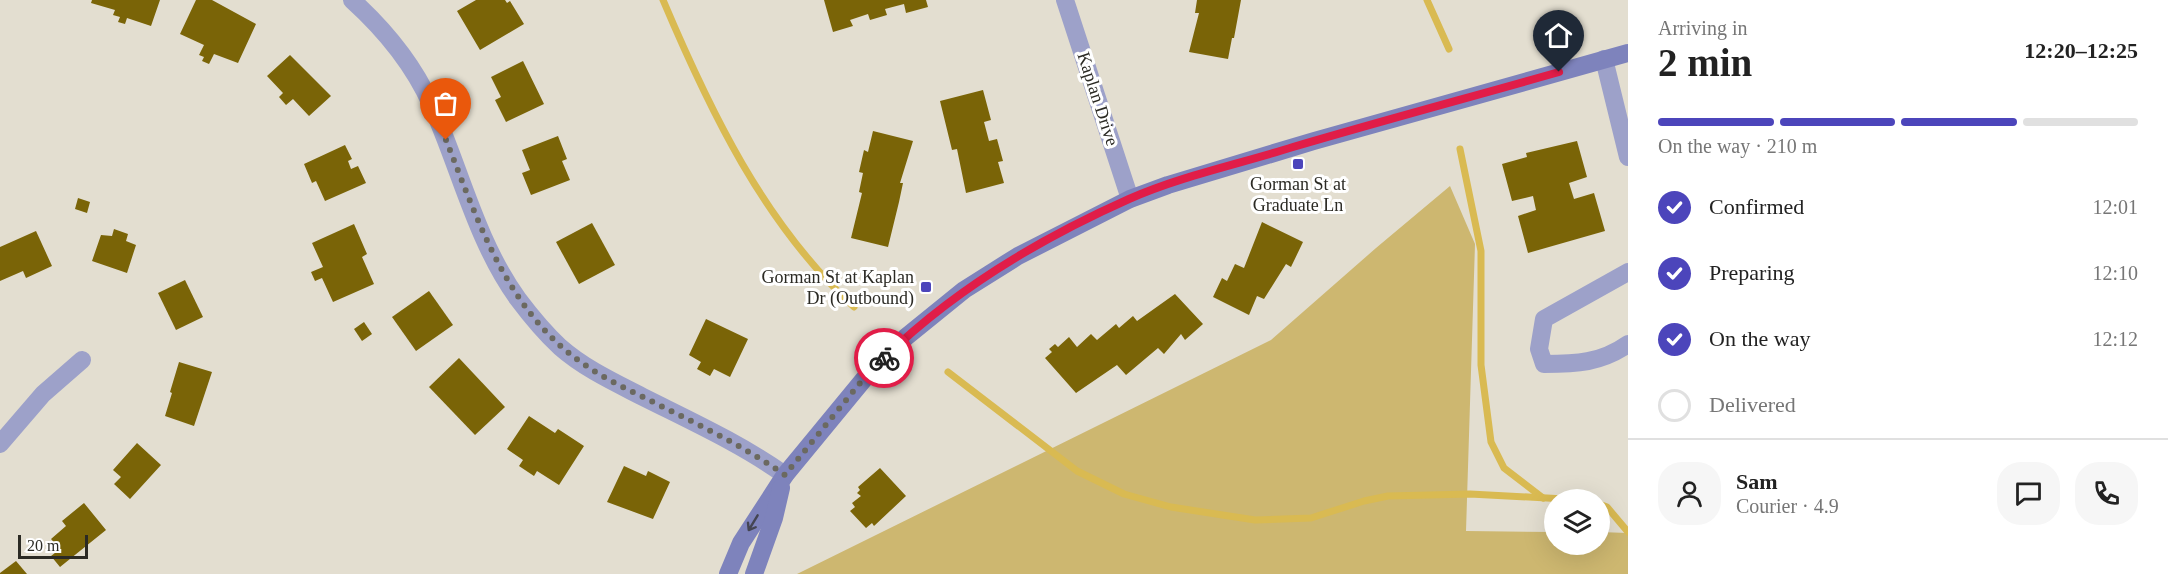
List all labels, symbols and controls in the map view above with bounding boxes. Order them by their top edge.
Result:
pin [1533,10,1584,72]
text: Arriving in [1658,17,1747,39]
icon: home [1542,19,1575,52]
text: 12:20–12:25 [2024,38,2138,63]
text: 2 min [1658,41,1752,84]
street label: Kaplan Drive [1073,50,1123,148]
pin [420,78,471,140]
icon: bag [429,87,462,120]
text: On the way · 210 m [1658,135,1817,157]
marker: Gorman St at Graduate Ln [1291,157,1305,171]
place label: Gorman St at Graduate Ln [1250,174,1346,215]
icon: check [1658,191,1691,224]
text: Confirmed [1709,194,1804,219]
text: 12:01 [2092,196,2138,218]
icon: check [1658,257,1691,290]
text: Preparing [1709,260,1795,285]
text: 12:10 [2092,262,2138,284]
place label: Gorman St at Kaplan Dr (Outbound) [762,267,914,309]
marker: Gorman St at Kaplan Dr (Outbound) [919,280,933,294]
icon: check [1658,323,1691,356]
text: On the way [1709,326,1810,351]
courier [854,328,914,388]
text: 12:12 [2092,328,2138,350]
icon: bike [868,342,901,375]
text: Delivered [1709,392,1796,417]
button: person [1658,462,1721,525]
button: chat [1997,462,2060,525]
button: phone [2075,462,2138,525]
text: Sam [1736,469,1778,494]
map controls [1544,489,1610,555]
button: layers [1544,489,1610,555]
text: Courier · 4.9 [1736,495,1839,517]
one-way arrow [747,514,759,531]
scale bar [18,532,88,560]
text: 20 m [27,537,59,554]

